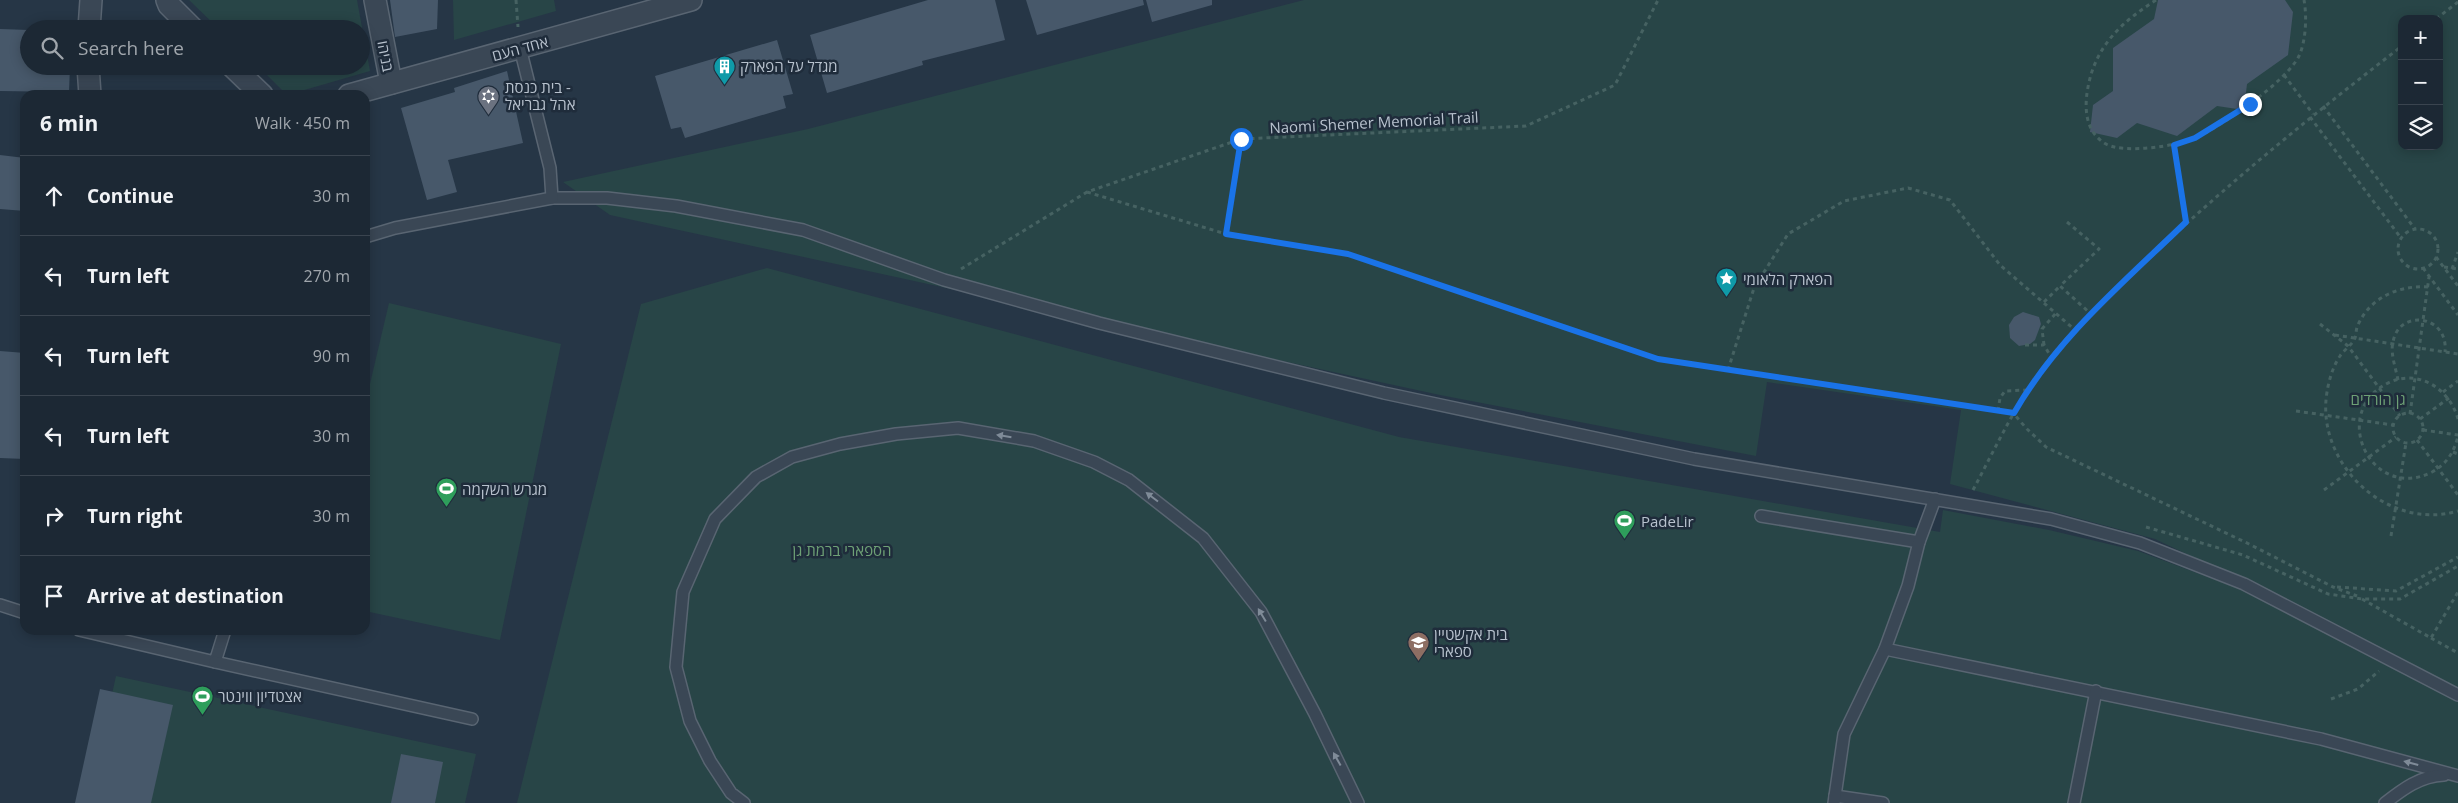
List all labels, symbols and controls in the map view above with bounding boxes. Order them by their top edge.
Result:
map controls [2398,15,2443,150]
button: + [2398,15,2443,60]
search box [20,20,370,75]
street label: אחד העם [490,31,550,65]
icon: search [38,34,66,62]
text: Search here [78,35,184,61]
street label: בניהו [373,39,399,73]
building icon: מגדל על הפארק [712,54,736,85]
place label: מגדל על הפארק [740,56,838,76]
button: − [2398,60,2443,105]
place label: בית כנסת - אהל גבריאל [505,77,576,114]
synagogue icon: בית כנסת - אהל גבריאל [477,84,501,115]
route end [2239,93,2262,116]
button: layers [2398,105,2443,150]
street label: Naomi Shemer Memorial Trail [1269,107,1479,137]
text: 6 min [40,109,98,137]
text: Walk · 450 m [255,112,350,134]
route start [1230,128,1253,151]
icon: ahead [40,182,68,210]
text: Continue [87,183,174,209]
text: 30 m [313,185,350,207]
icon: left [40,262,68,290]
text: Turn left [87,263,169,289]
text: 270 m [304,265,350,287]
place icon: הפארק הלאומי [1715,267,1739,298]
place label: הפארק הלאומי [1743,269,1833,289]
icon: left [40,342,68,370]
text: Turn left [87,343,169,369]
text: 90 m [313,345,350,367]
park label: גן הורדים [2351,389,2405,409]
icon: left [40,422,68,450]
text: Turn left [87,423,169,449]
text: 30 m [313,425,350,447]
one-way arrow [995,431,1011,439]
sports icon: מגרש השקמה [434,477,458,508]
place label: מגרש השקמה [462,479,547,499]
one-way arrow [1146,492,1159,503]
icon: right [40,502,68,530]
text: Turn right [87,503,182,529]
text: 30 m [313,505,350,527]
sports icon: PadeLir [1613,509,1637,540]
place label: PadeLir [1641,511,1694,531]
park label: הספארי ברמת גן [793,540,892,560]
icon: arrive [40,582,68,610]
text: Arrive at destination [87,583,284,609]
one-way arrow [1258,608,1266,623]
place label: בית אקשטיין ספארי [1434,624,1508,661]
school or university icon: בית אקשטיין ספארי [1406,631,1430,662]
sports icon: אצטדיון ווינטר [190,684,214,715]
place label: אצטדיון ווינטר [218,686,302,706]
one-way arrow [1332,753,1341,766]
one-way arrow [2403,759,2418,767]

